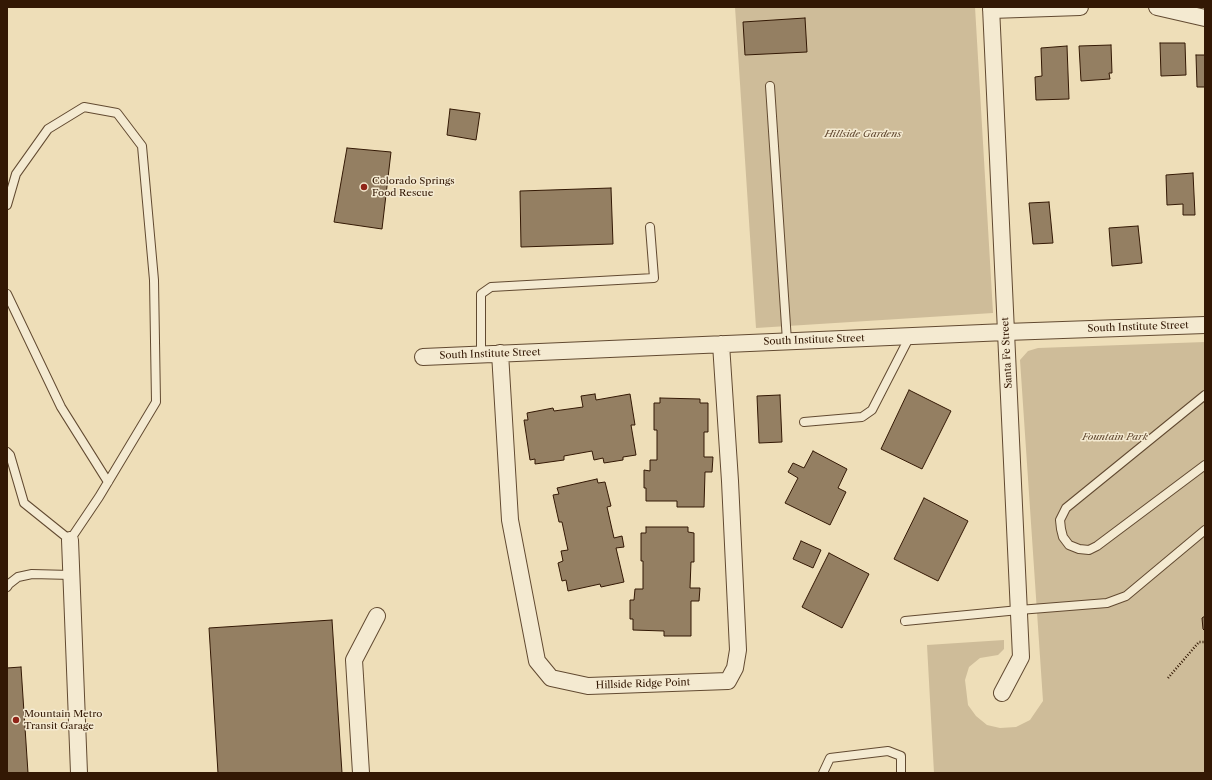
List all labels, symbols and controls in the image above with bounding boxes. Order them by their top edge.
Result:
park label: Hillside Gardens [824,128,902,140]
place label: Colorado Springs Food Rescue [372,175,455,198]
marker: Colorado Springs Food Rescue [359,182,369,192]
street label: Santa Fe Street [999,317,1015,389]
street label: South Institute Street [1087,319,1189,335]
street label: South Institute Street [763,332,865,348]
street label: South Institute Street [439,346,541,362]
park label: Fountain Park [1082,431,1148,443]
street label: Hillside Ridge Point [596,676,690,692]
place label: Mountain Metro Transit Garage [24,708,102,732]
marker: Mountain Metro Transit Garage [11,715,21,725]

